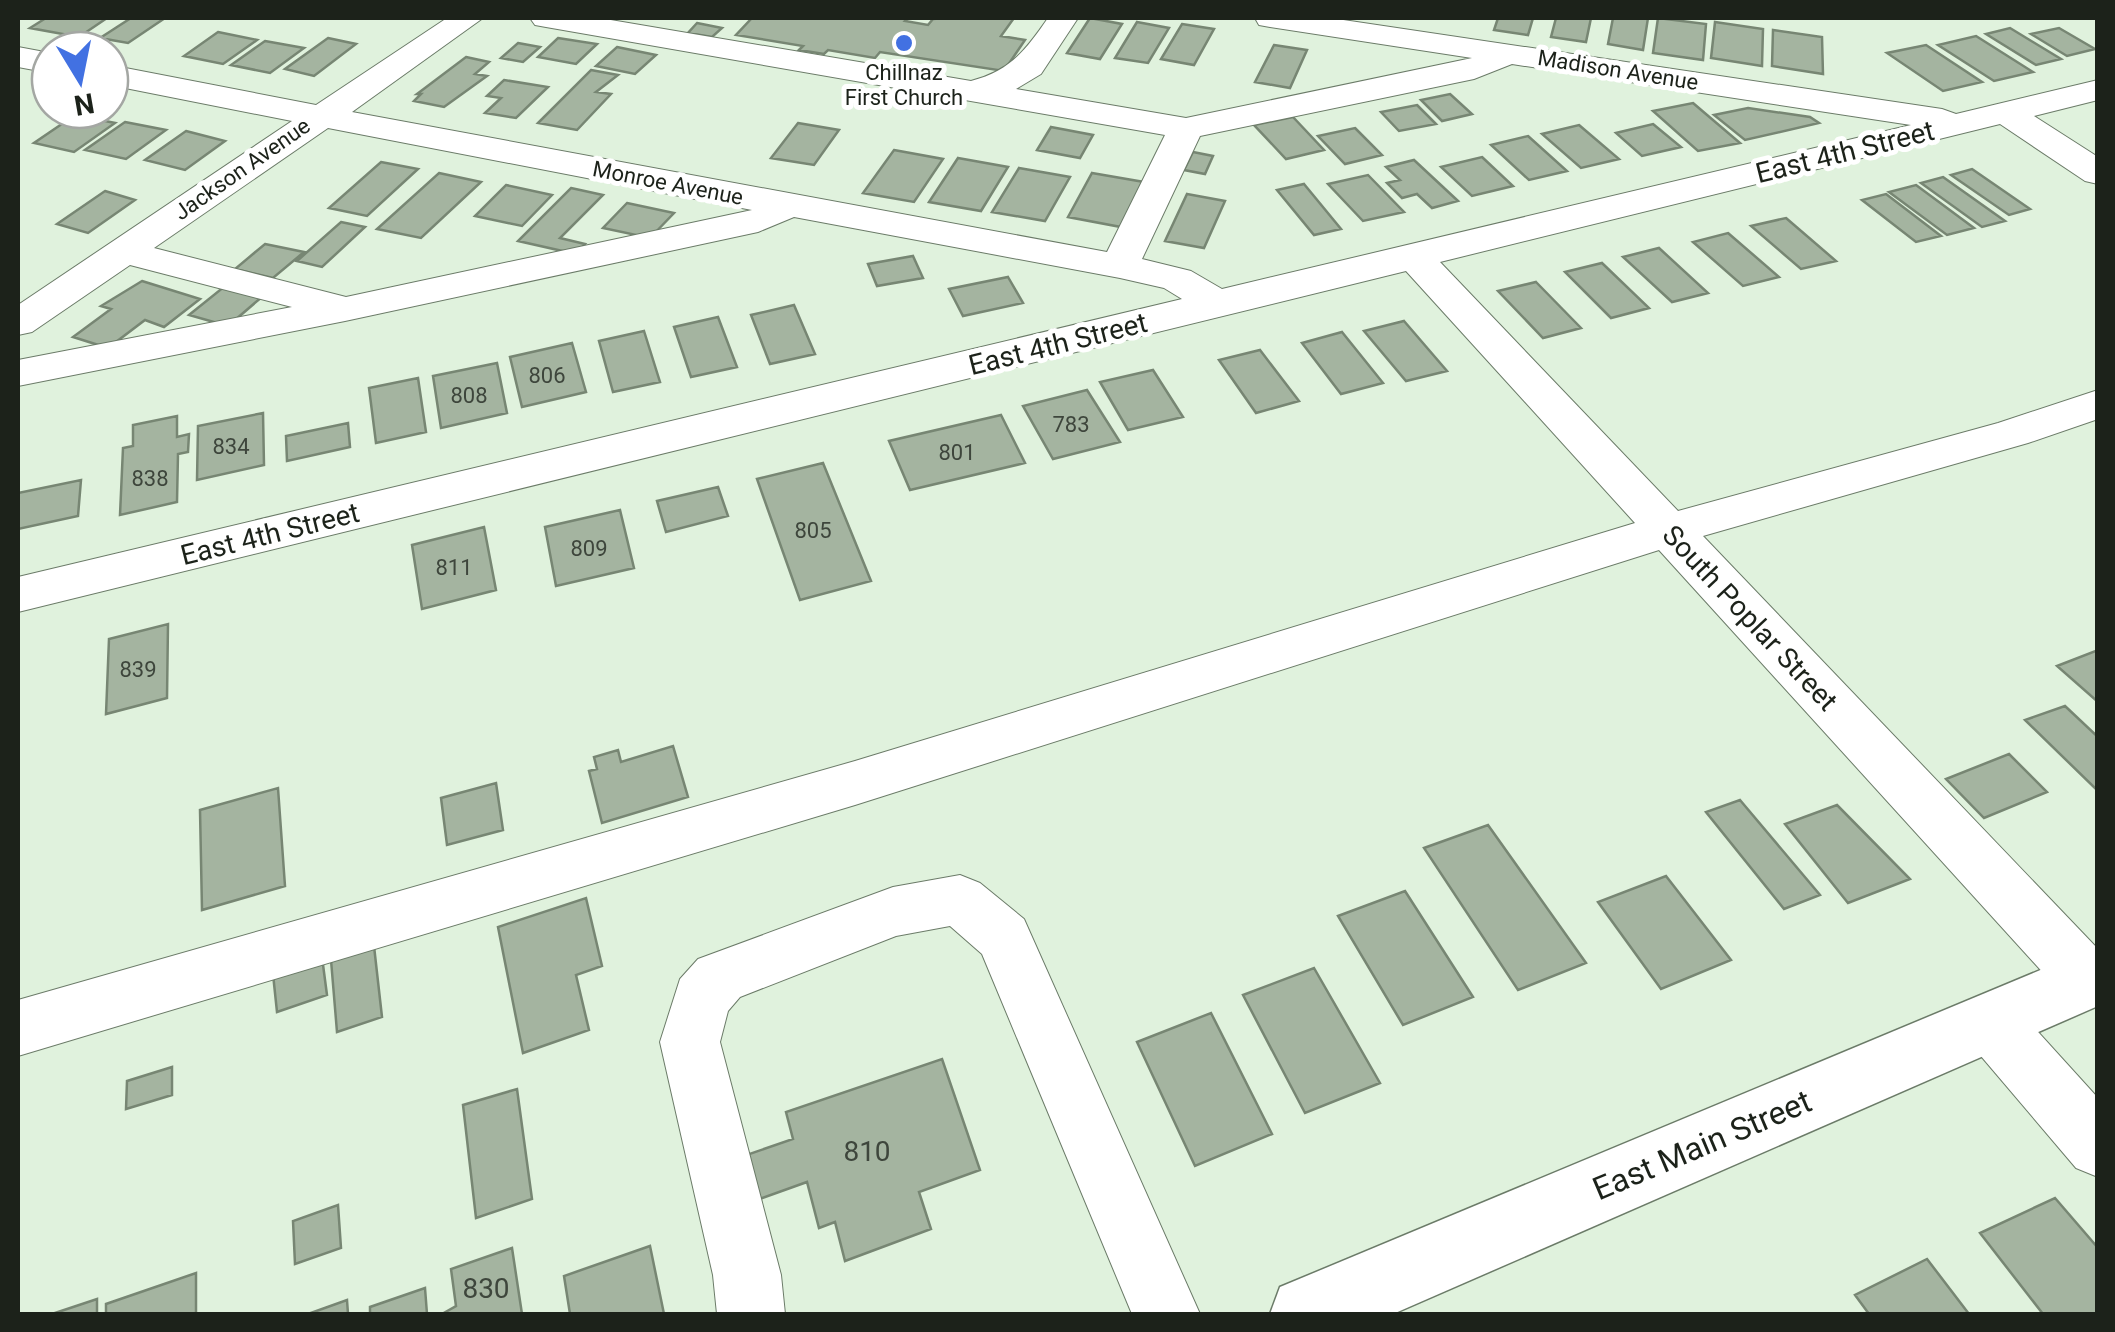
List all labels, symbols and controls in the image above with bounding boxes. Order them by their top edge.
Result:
north arrow [30,30,130,130]
marker: Chillnaz First Church [893,32,915,54]
street label: Madison Avenue [1536,45,1700,95]
place label: Chillnaz First Church [845,60,963,110]
text: N [72,86,97,122]
street label: Jackson Avenue [169,113,315,225]
street label: East 4th Street [1752,114,1938,190]
street label: Monroe Avenue [591,156,745,210]
street label: East 4th Street [965,306,1151,382]
house number: 806 [528,363,566,388]
house number: 808 [450,383,488,408]
house number: 783 [1052,412,1090,437]
house number: 834 [212,434,250,459]
house number: 801 [938,440,976,465]
house number: 838 [131,466,169,491]
street label: East 4th Street [177,496,363,572]
house number: 805 [794,518,832,543]
street label: South Poplar Street [1656,519,1844,717]
house number: 809 [570,536,608,561]
house number: 811 [435,555,473,580]
house number: 839 [119,657,157,682]
street label: East Main Street [1587,1082,1817,1208]
house number: 810 [843,1135,891,1168]
house number: 830 [462,1272,510,1305]

